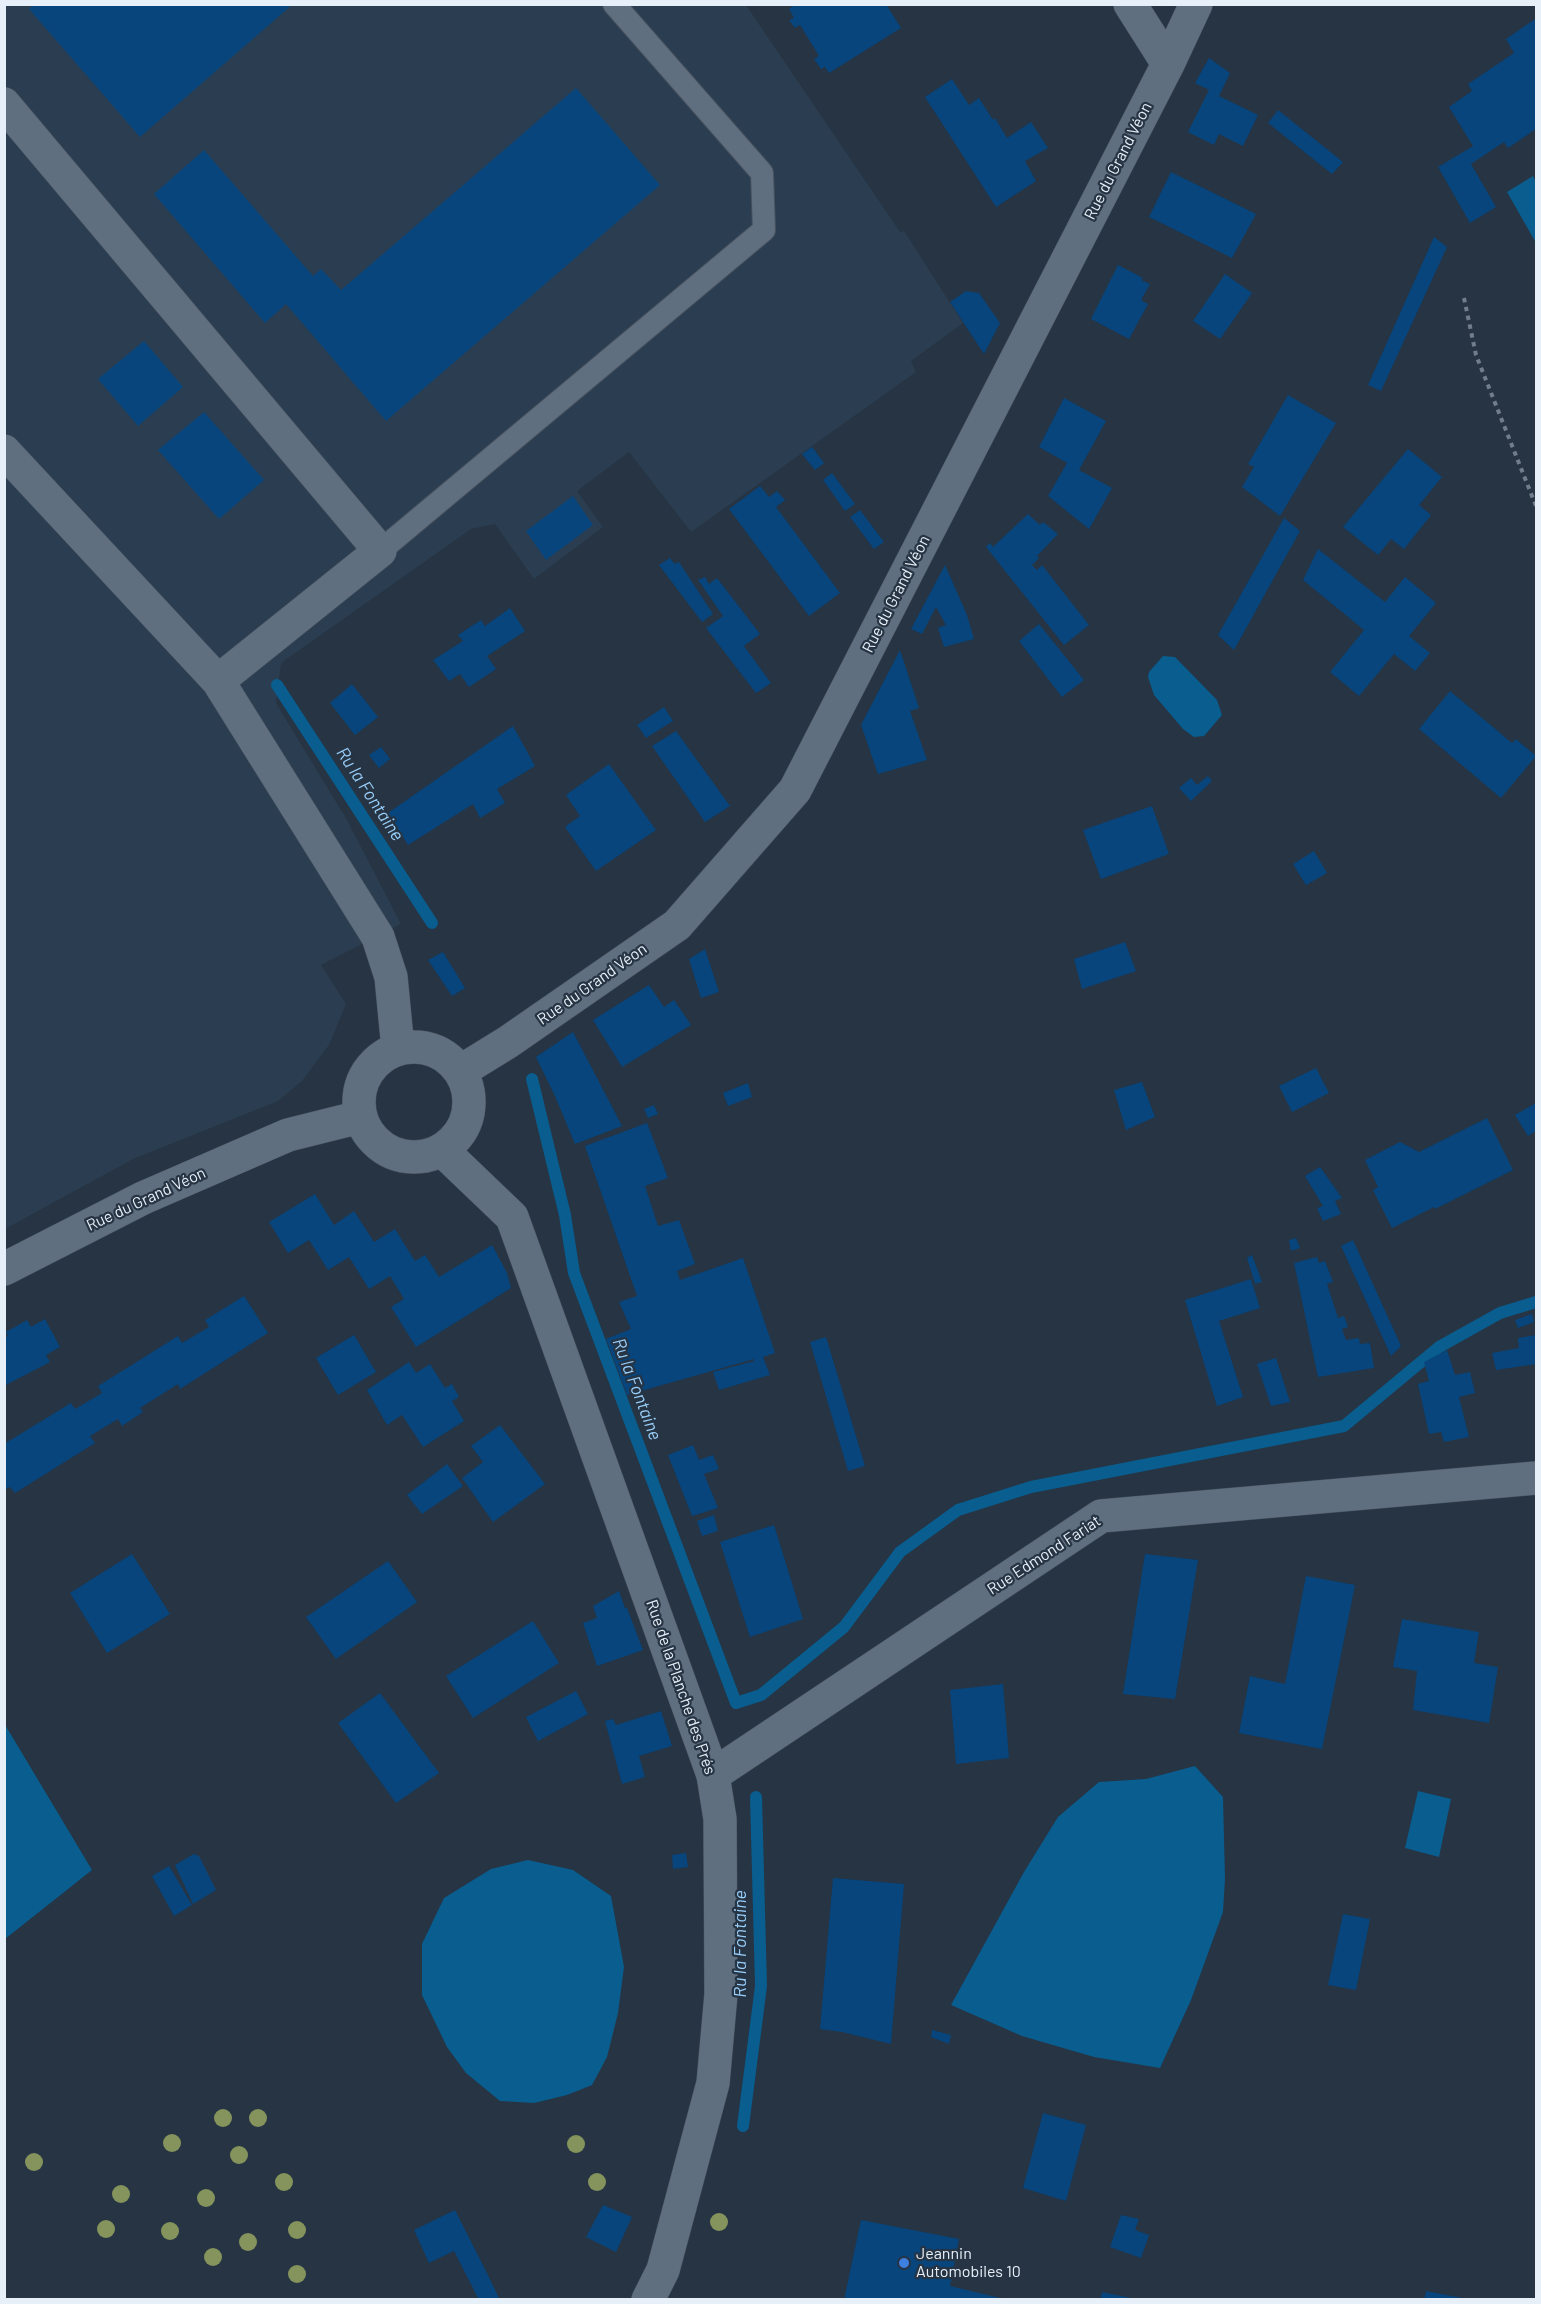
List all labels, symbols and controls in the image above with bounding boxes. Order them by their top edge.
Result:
street label: Rue du Grand Véon [1080,99,1156,223]
street label: Rue du Grand Véon [858,532,934,656]
water label: Ru la Fontaine [332,743,408,845]
street label: Rue du Grand Véon [534,939,650,1029]
street label: Rue du Grand Véon [83,1163,209,1235]
water label: Ru la Fontaine [608,1335,666,1443]
street label: Rue Edmond Fariat [984,1511,1104,1599]
street label: Rue de la Planche des Prés [642,1597,720,1777]
water label: Ru la Fontaine [729,1890,751,1998]
place label: Jeannin Automobiles 10 [916,2244,1021,2282]
marker: Jeannin Automobiles 10 [897,2256,911,2270]

